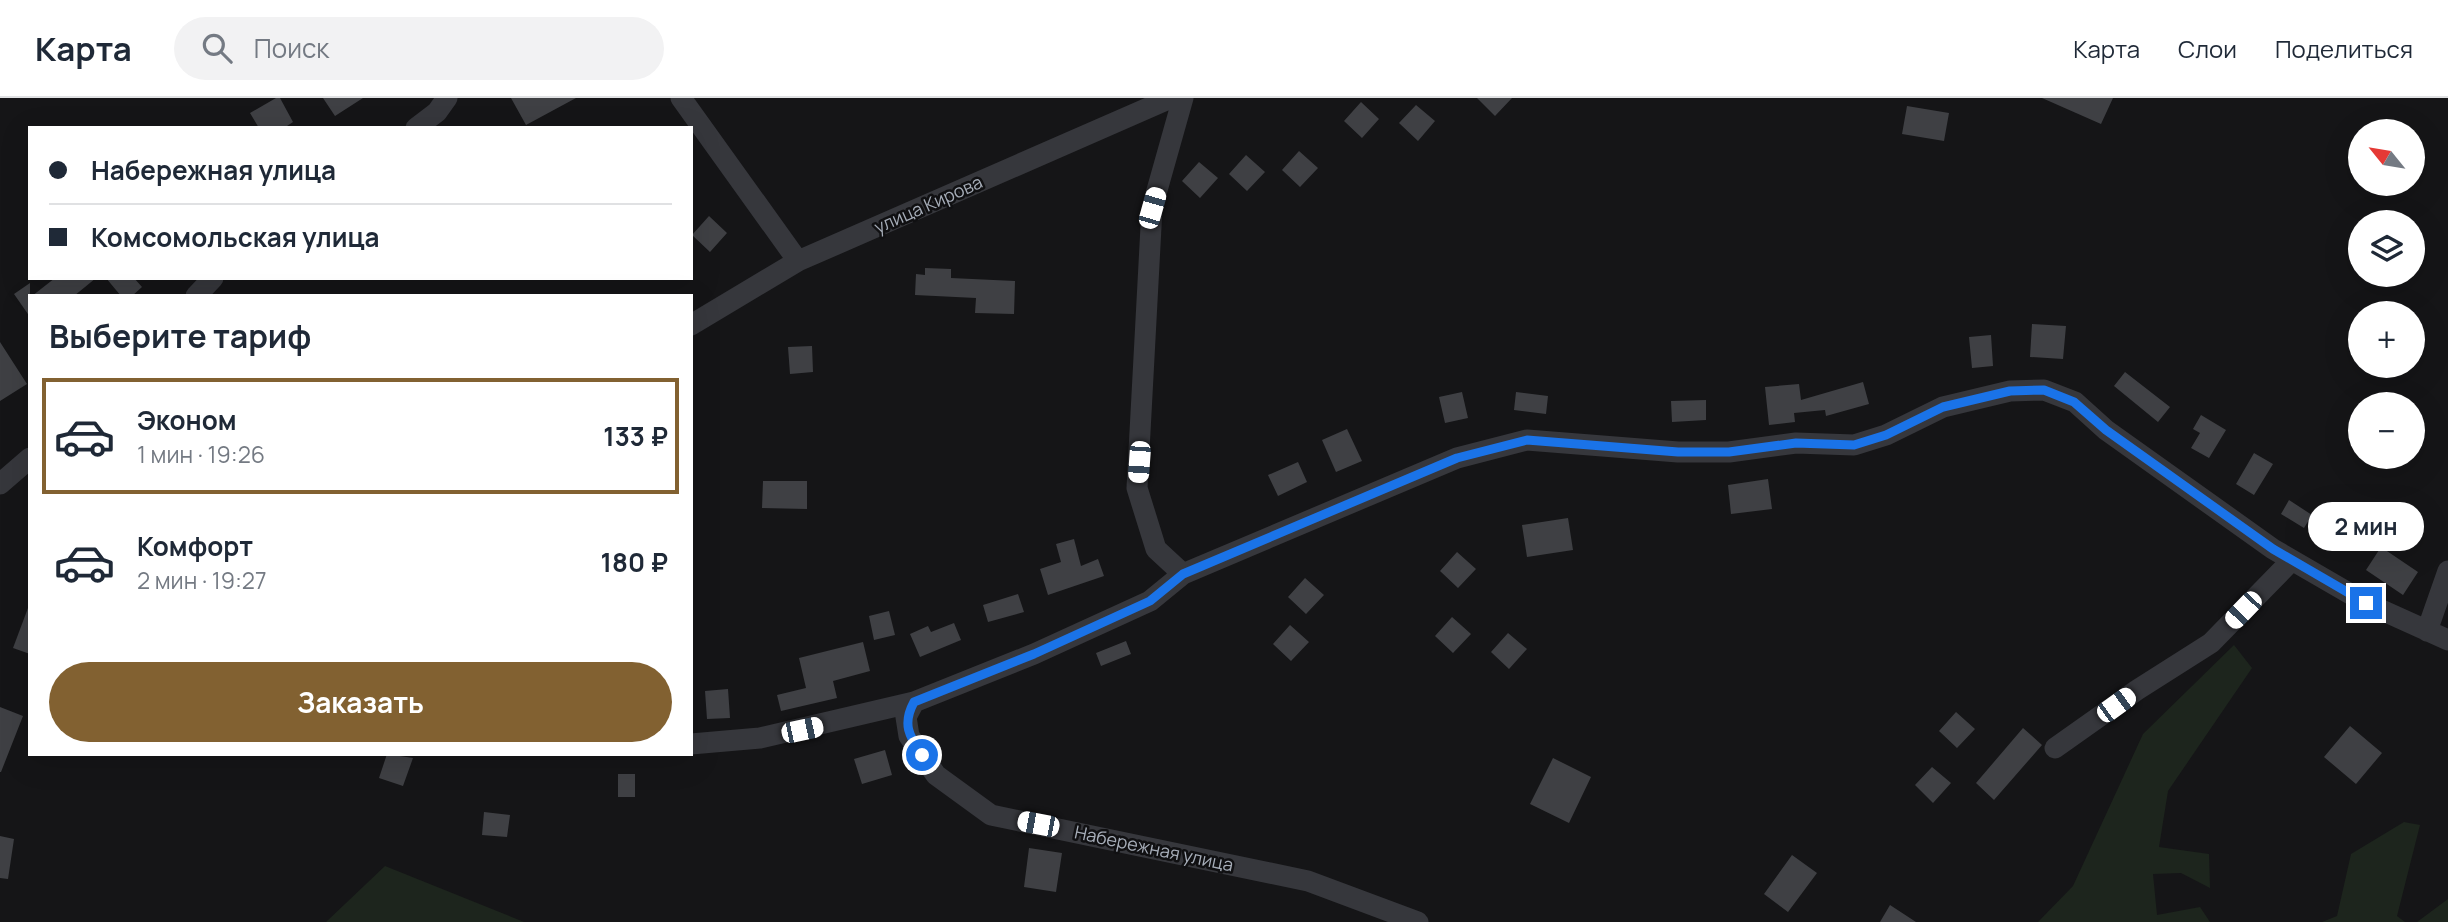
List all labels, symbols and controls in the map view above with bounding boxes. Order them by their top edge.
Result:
search box [174,17,664,80]
text: Карта [35,26,132,71]
icon: search [198,29,236,67]
text: Поиск [254,30,329,66]
text: Карта [2073,32,2140,65]
text: Слои [2178,32,2237,65]
text: Поделиться [2275,32,2413,65]
north arrow [2348,119,2426,196]
map controls [2348,119,2425,469]
text: Набережная улица [91,152,336,188]
street label: улица Кирова [870,169,986,239]
car [1137,185,1168,231]
button: layers [2348,210,2425,287]
text: Комсомольская улица [91,219,380,255]
button: + [2348,301,2425,378]
text: Выберите тариф [49,314,311,358]
button: − [2348,392,2425,469]
text: Эконом [137,402,237,438]
icon: car [53,405,116,468]
text: 133 ₽ [603,418,668,454]
text: 1 мин · 19:26 [137,438,265,470]
car [1128,440,1151,484]
callout: 2 мин [2308,502,2424,550]
text: 2 мин [2334,510,2398,542]
text: Комфорт [137,528,253,564]
icon: car [53,531,116,594]
text: 180 ₽ [601,544,668,580]
text: 2 мин · 19:27 [137,564,266,596]
route end [2350,587,2382,619]
car [2221,588,2266,632]
button: Заказать [49,662,672,742]
car [2093,684,2140,726]
car [780,715,825,745]
route start [906,739,938,771]
car [1016,810,1061,838]
street label: Набережная улица [1072,819,1236,877]

